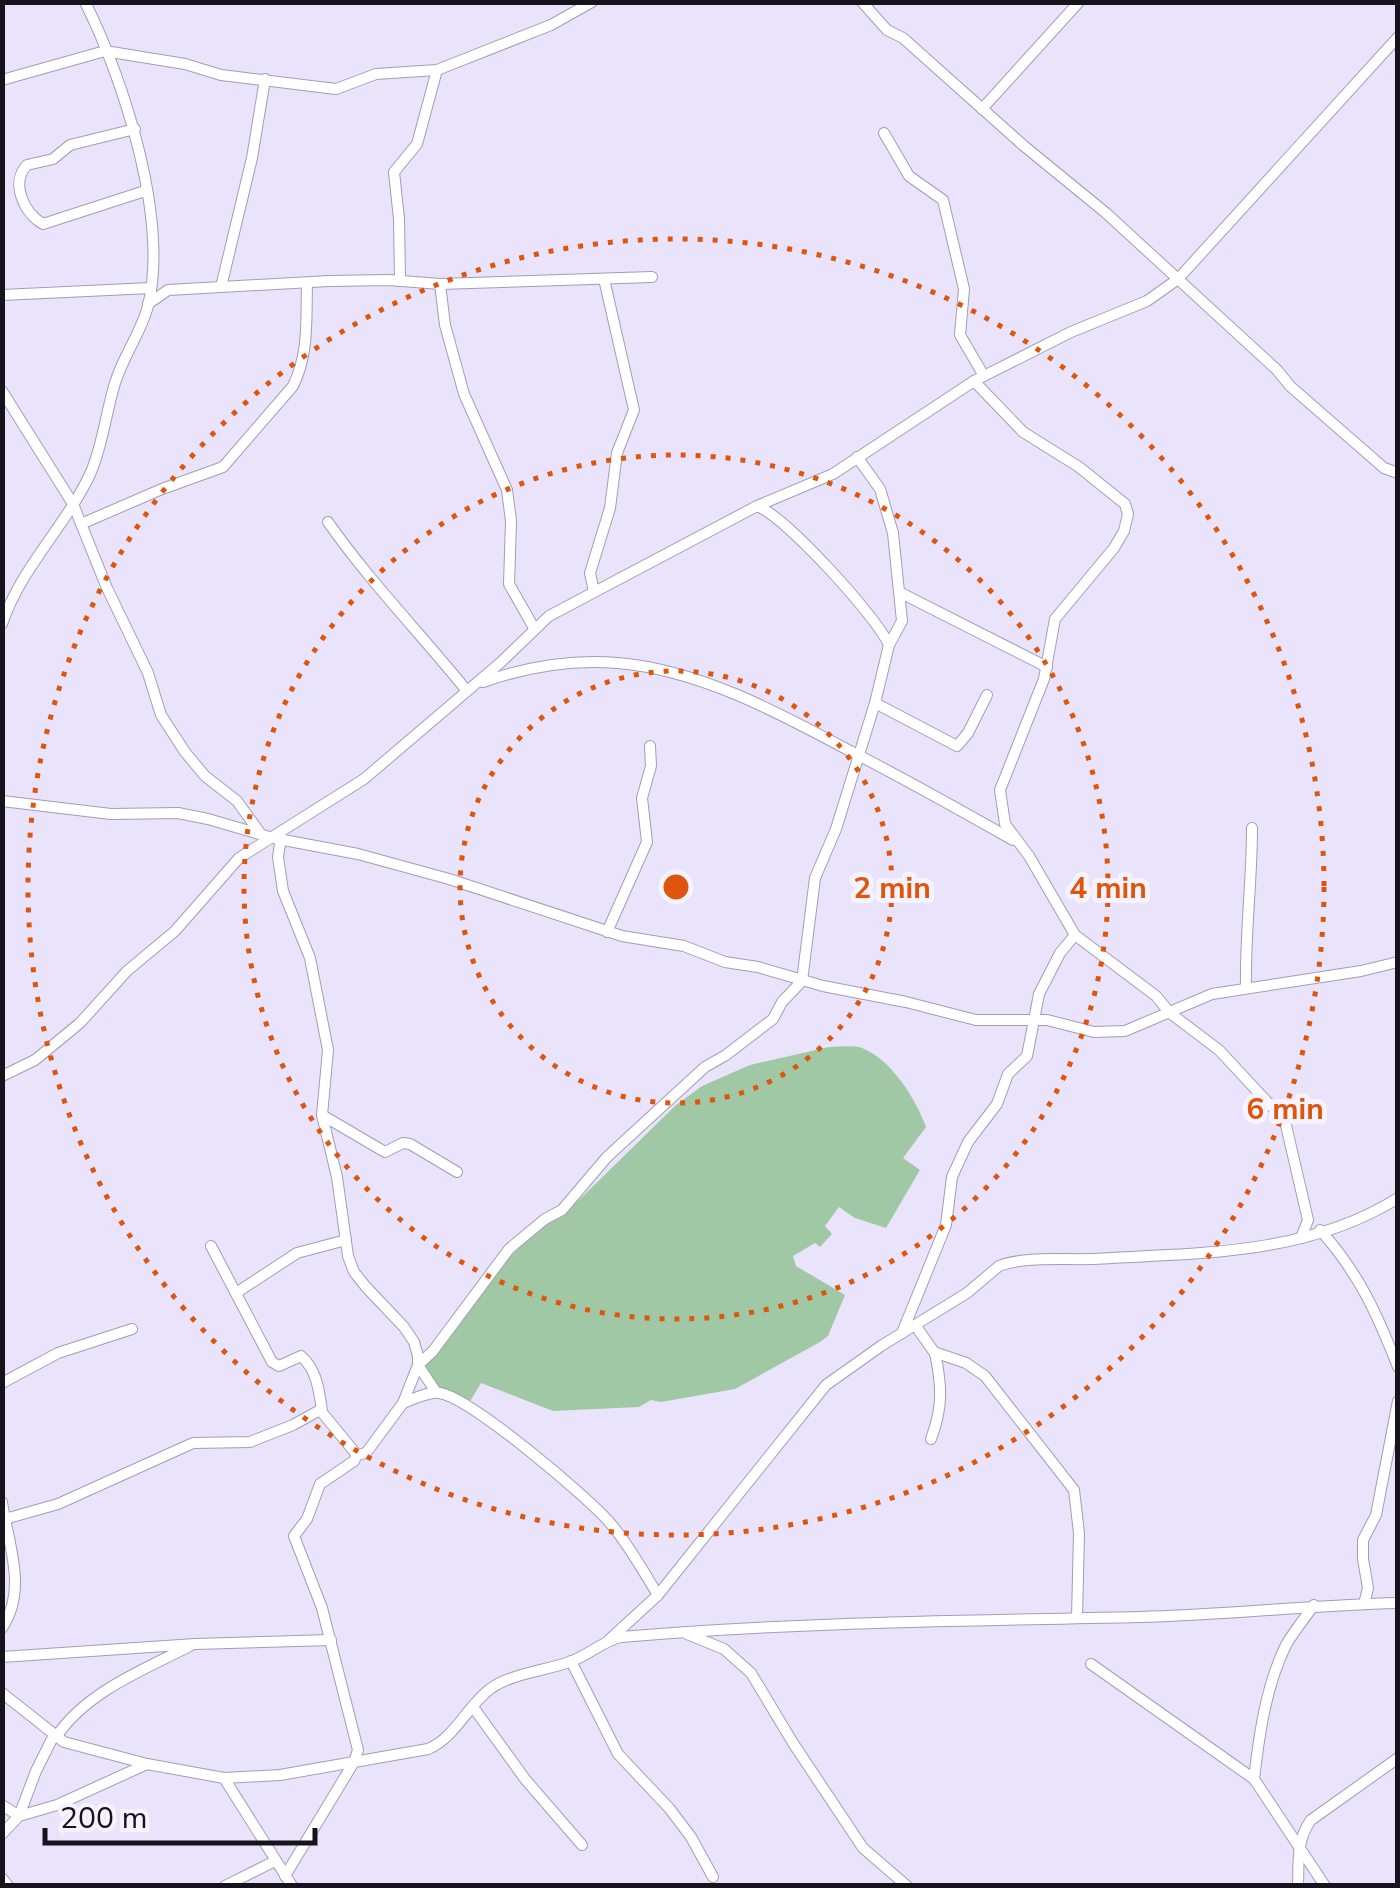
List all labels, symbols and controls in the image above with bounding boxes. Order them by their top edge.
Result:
text: 2 min [853,868,931,909]
text: 4 min [1069,868,1147,909]
centre of rings [658,869,694,905]
text: 6 min [1246,1089,1324,1130]
scale bar [45,1783,315,1845]
text: 200 m [60,1798,147,1839]

